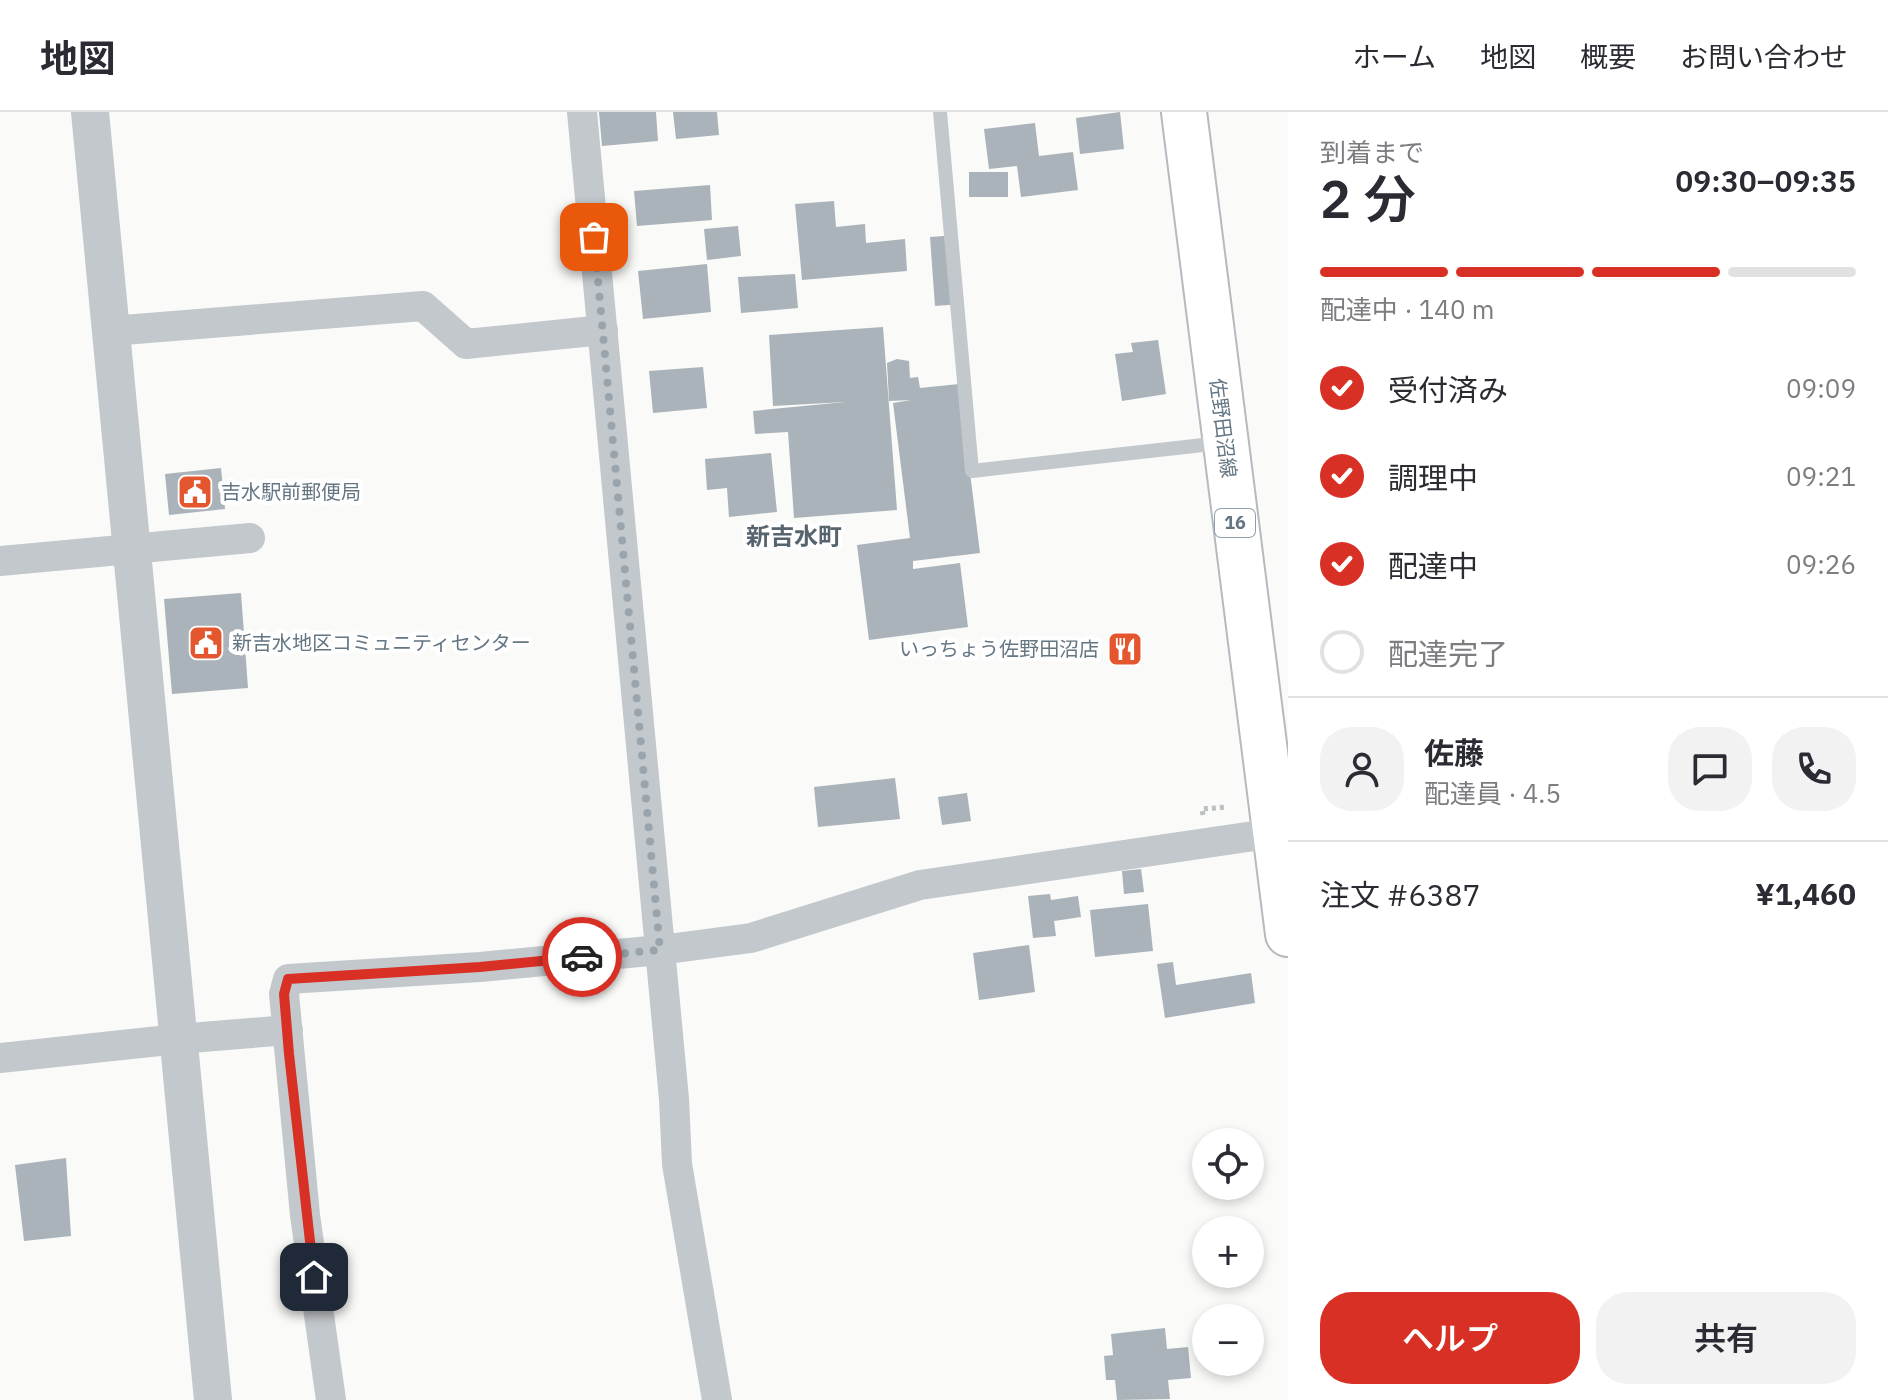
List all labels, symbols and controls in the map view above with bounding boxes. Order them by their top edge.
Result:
text: 地図 [40,33,116,82]
text: ホーム [1353,38,1436,75]
text: 地図 [1480,38,1536,75]
text: 概要 [1580,38,1636,75]
text: お問い合わせ [1680,38,1848,75]
text: 到着まで [1320,135,1424,169]
text: 09:30–09:35 [1675,161,1856,200]
text: 2 分 [1320,165,1415,232]
pin [560,203,628,271]
icon: bag [572,215,616,259]
text: 配達中 · 140 m [1320,292,1494,326]
icon: check [1320,366,1364,410]
text: 受付済み [1388,370,1508,409]
text: 09:09 [1786,371,1856,405]
street label: 佐野田沼線 [1204,377,1243,479]
icon: check [1320,454,1364,498]
text: 調理中 [1388,458,1478,497]
text: 09:21 [1786,459,1856,493]
public building icon: 吉水駅前郵便局 [176,473,214,511]
place label: 吉水駅前郵便局 [221,478,361,505]
road number: 16 [1215,509,1255,537]
district label: 新吉水町 [746,520,842,552]
icon: check [1320,542,1364,586]
text: 配達中 [1388,546,1478,585]
text: 09:26 [1786,547,1856,581]
public building icon: 新吉水地区コミュニティセンター [187,624,225,662]
place label: 新吉水地区コミュニティセンター [232,629,531,656]
restaurant icon: いっちょう佐野田沼店 [1106,630,1144,668]
text: 配達完了 [1388,634,1508,673]
place label: いっちょう佐野田沼店 [899,635,1099,662]
button: person [1320,727,1404,811]
button: chat [1668,727,1752,811]
button: phone [1772,727,1856,811]
text: 佐藤 [1424,733,1484,772]
text: 配達員 · 4.5 [1424,776,1561,810]
text: ¥1,460 [1755,874,1856,913]
text: 注文 #6387 [1320,875,1480,914]
courier [542,917,622,997]
icon: car [560,935,604,979]
map controls [1192,1128,1264,1376]
button: locate [1192,1128,1264,1200]
button: + [1192,1216,1264,1288]
pin [280,1243,348,1311]
icon: home [292,1255,336,1299]
button: ヘルプ [1320,1292,1580,1384]
button: 共有 [1596,1292,1856,1384]
button: − [1192,1304,1264,1376]

